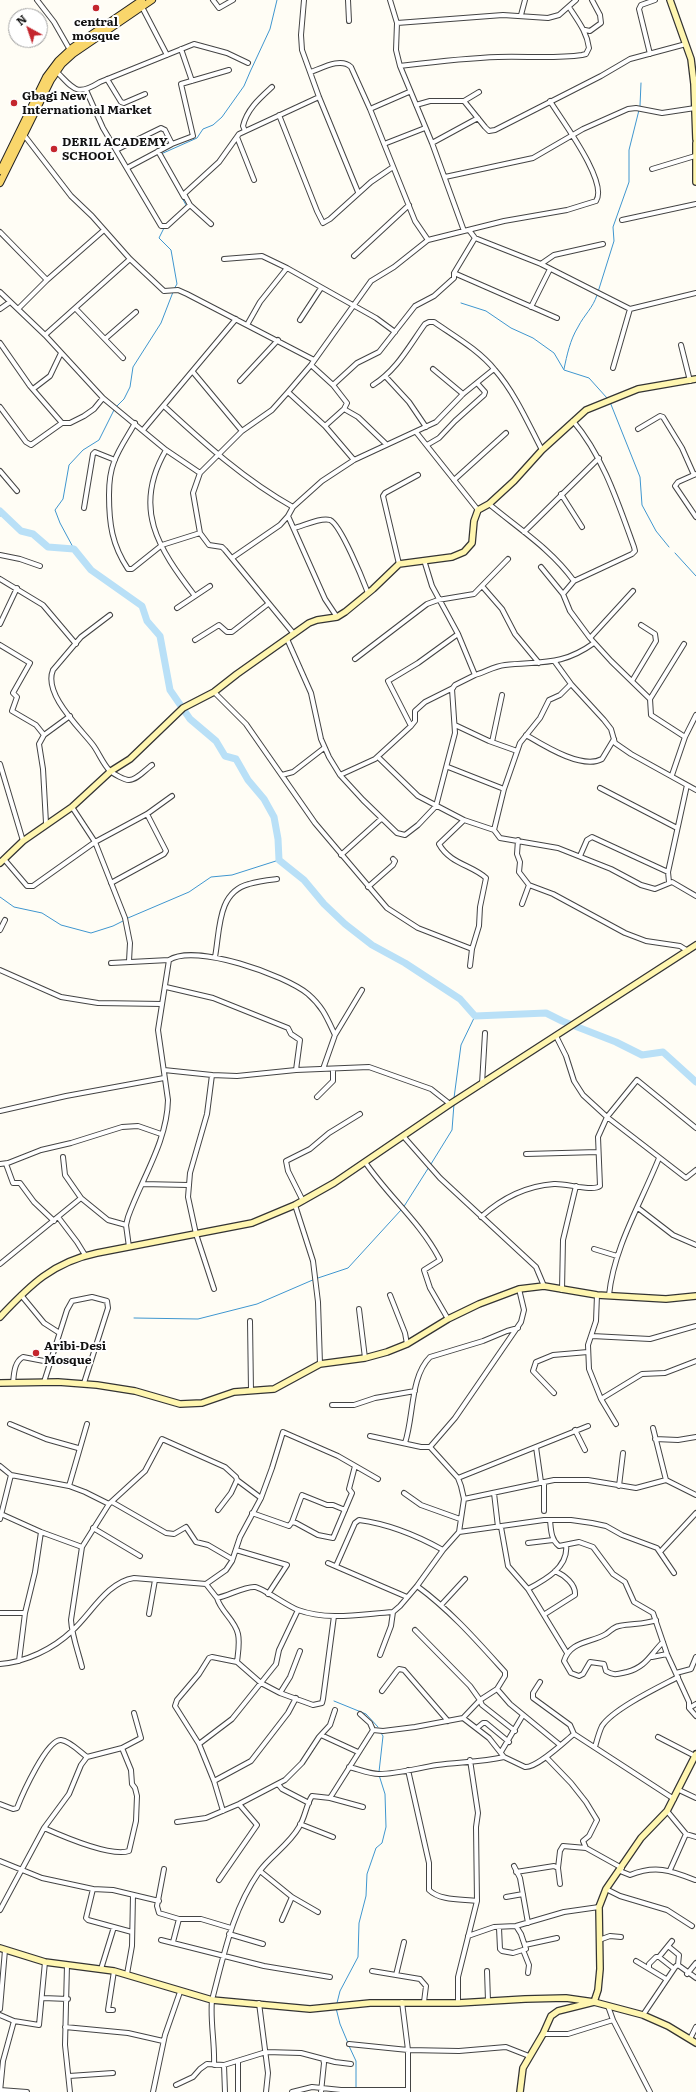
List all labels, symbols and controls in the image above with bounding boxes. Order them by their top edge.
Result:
marker: central mosque [91,3,101,13]
north arrow [8,8,48,48]
text: N [12,10,30,29]
place label: central mosque [72,15,120,43]
place label: Gbagi New International Market [22,89,152,117]
marker: Gbagi New International Market [9,98,19,108]
place label: DERIL ACADEMY SCHOOL [62,135,168,163]
marker: DERIL ACADEMY SCHOOL [49,144,59,154]
place label: Aribi-Desi Mosque [44,1339,106,1367]
marker: Aribi-Desi Mosque [31,1348,41,1358]

